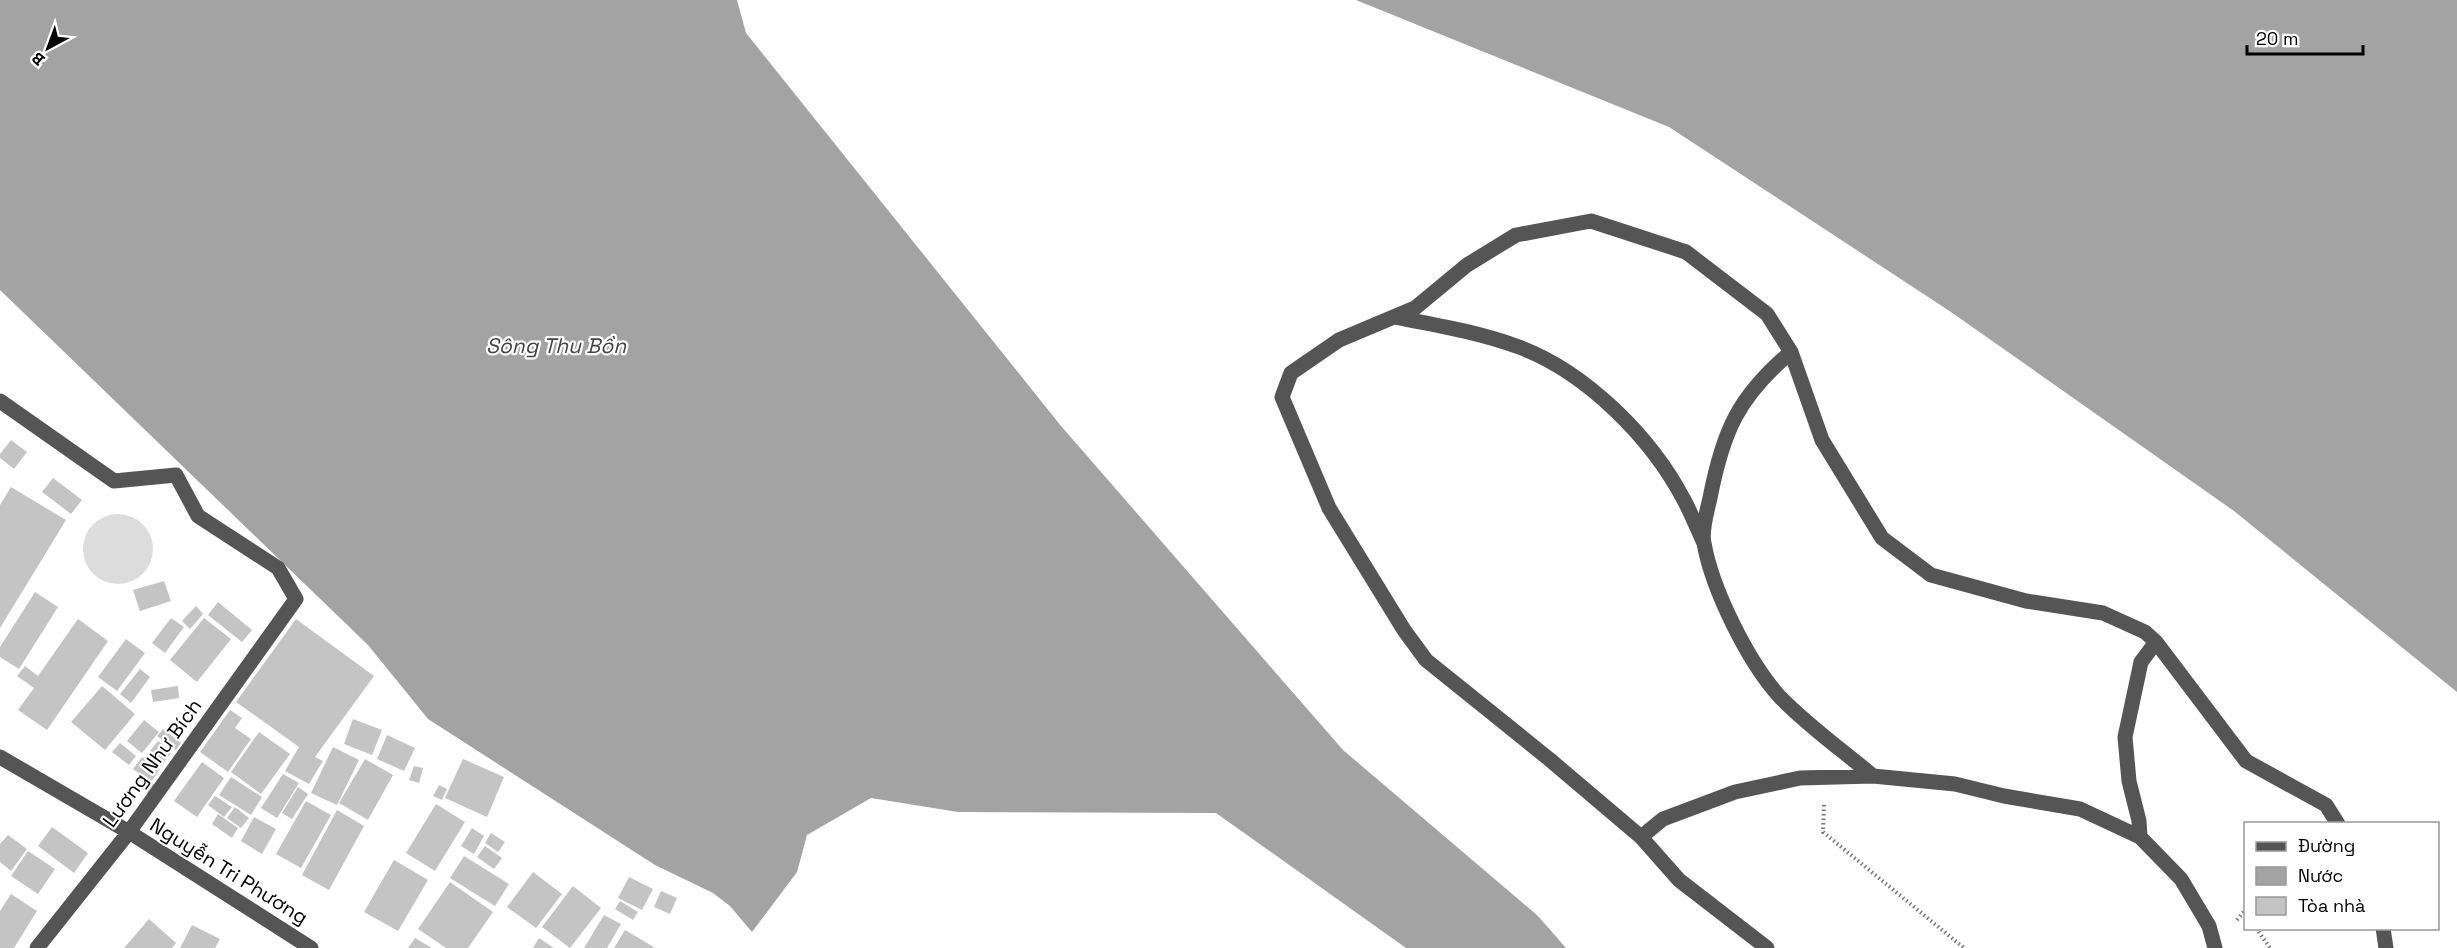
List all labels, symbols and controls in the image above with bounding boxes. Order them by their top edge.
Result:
north arrow [18,18,78,78]
scale bar [2247,18,2362,56]
text: 20 m [2256,27,2299,50]
text: B [28,48,49,70]
water label: Sông Thu Bồn [486,332,627,359]
street label: Lương Như Bích [97,694,207,832]
street label: Nguyễn Tri Phương [145,812,313,930]
legend [2244,822,2439,930]
text: Đường [2298,834,2355,857]
text: Nước [2298,864,2343,887]
text: Tòa nhà [2298,894,2365,917]

